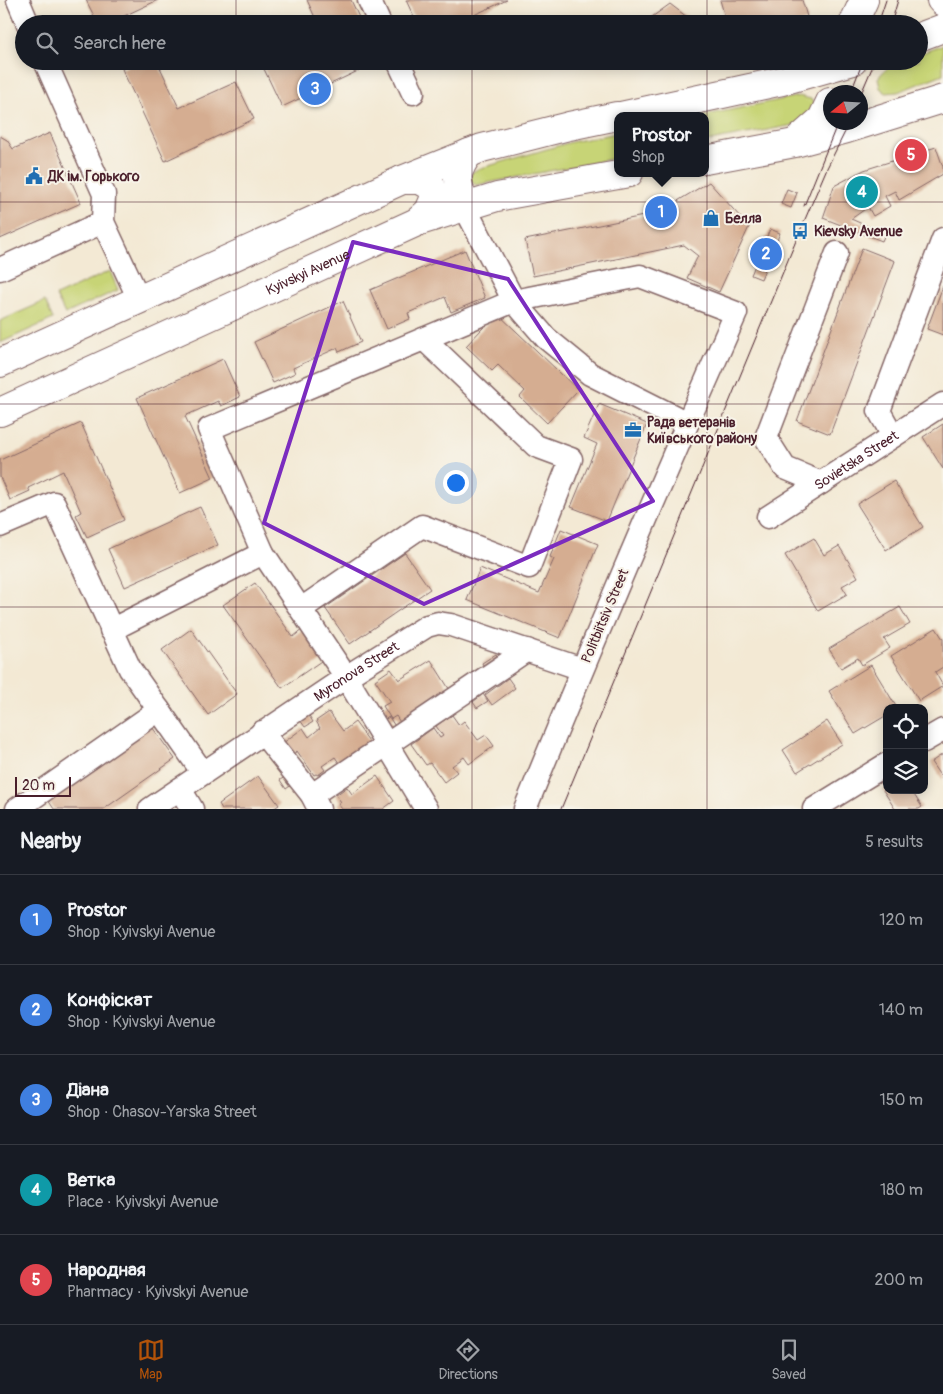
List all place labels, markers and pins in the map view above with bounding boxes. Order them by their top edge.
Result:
pin: 3 [299,70,331,108]
pin: 5 [895,136,927,174]
public building icon: ДК ім. Горького [24,166,44,186]
place label: ДК ім. Горького [47,168,140,185]
pin: 4 [846,173,878,211]
pin: 1 [645,193,677,231]
shop icon: Белла [701,208,721,228]
place label: Белла [725,210,762,227]
bus stop icon: Kievsky Avenue [790,221,810,241]
place label: Kievsky Avenue [814,223,903,240]
pin: 2 [750,235,782,273]
place label: Рада ветеранів Київського району [647,414,757,447]
office icon: Рада ветеранів Київського району [623,420,643,440]

